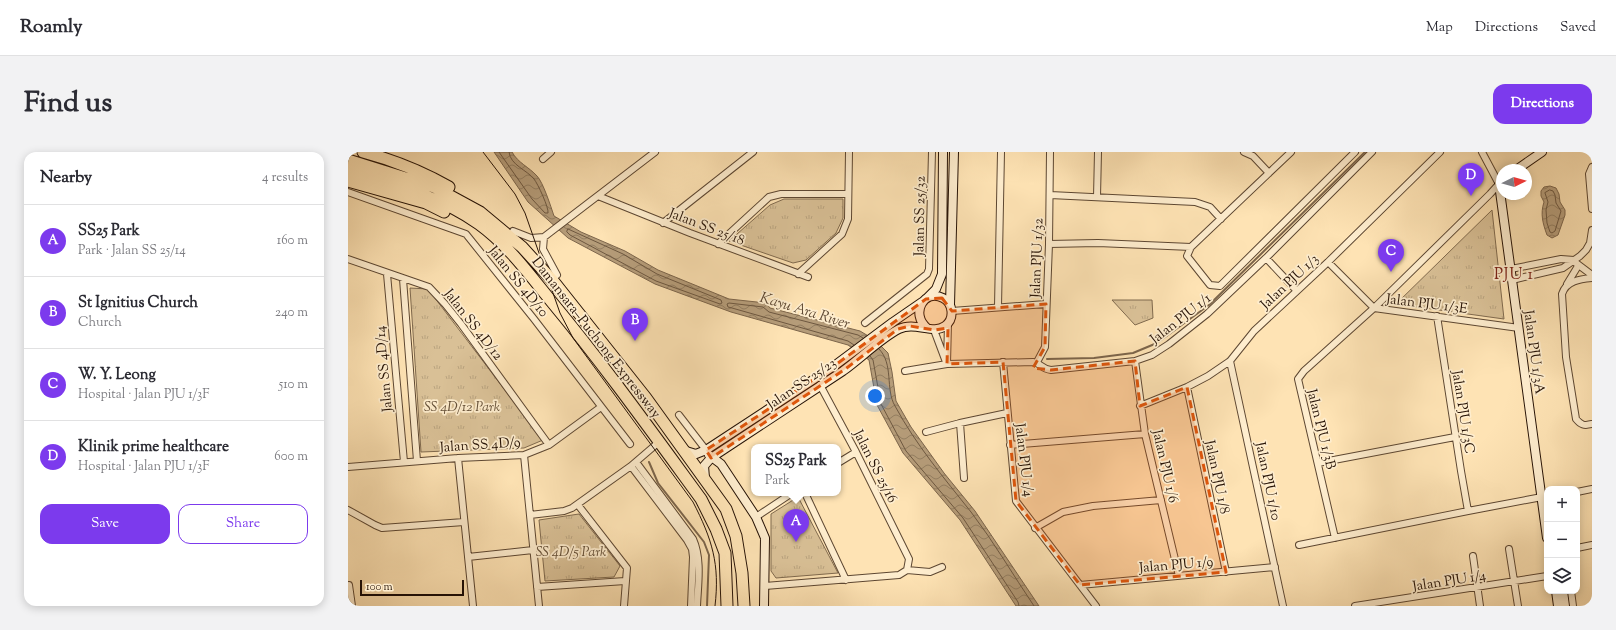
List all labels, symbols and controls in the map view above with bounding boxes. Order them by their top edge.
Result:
text: Roamly [20,14,83,41]
text: Map [1426,18,1453,38]
text: Directions [1475,18,1538,38]
text: Saved [1560,18,1596,38]
text: Find us [24,84,112,124]
button: Directions [1493,84,1592,124]
pin: D [1458,163,1484,196]
north arrow [1496,164,1532,200]
text: Nearby [40,166,92,190]
text: 4 results [262,169,308,187]
street label: Jalan SS 25/32 [910,175,932,257]
street label: Jalan SS 25/18 [665,204,747,251]
street label: Jalan PJU 1/32 [1027,217,1049,299]
text: SS25 Park [78,221,140,242]
text: A [48,232,58,250]
text: 160 m [277,232,308,250]
pin: C [1378,239,1404,272]
text: Park · Jalan SS 25/14 [78,242,186,260]
street label: Jalan SS 4D/10 [482,242,552,322]
street label: Jalan PJU 1/3 [1256,250,1324,315]
street label: Damansara–Puchong Expressway [526,253,665,423]
district label: PJU 1 [1494,264,1534,287]
street label: Jalan SS 4D/12 [438,284,507,366]
water label: Kayu Ara River [757,288,853,335]
street label: Jalan PJU 1/1 [1146,289,1216,350]
street label: Jalan PJU 1/3E [1384,290,1469,320]
text: St Ignitius Church [78,293,198,314]
text: B [49,304,57,322]
text: 240 m [275,304,308,322]
pin: B [622,308,648,341]
street label: Jalan PJU 1/3A [1517,308,1549,396]
text: Church [78,314,122,332]
street label: Jalan SS 4D/14 [371,325,399,414]
street label: Jalan SS 25/23 [763,354,841,416]
text: W. Y. Leong [78,365,156,386]
street label: Jalan PJU 1/3C [1445,368,1479,456]
text: C [48,376,58,394]
text: 510 m [279,376,308,394]
text: Hospital · Jalan PJU 1/3F [78,386,210,404]
your location [865,386,885,406]
street label: Jalan PJU 1/3B [1300,386,1340,472]
park label: SS 4D/12 Park [424,398,501,418]
street label: Jalan PJU 1/4 [1008,421,1037,498]
street label: Jalan SS 25/16 [847,426,901,507]
street label: Jalan PJU 1/6 [1146,427,1182,505]
street label: Jalan SS 4D/9 [438,433,521,459]
text: Klinik prime healthcare [78,437,229,458]
street label: Jalan PJU 1/8 [1198,438,1234,516]
street label: Jalan PJU 1/10 [1249,439,1285,522]
popup [751,444,841,496]
text: D [48,448,58,466]
text: 600 m [274,448,308,466]
text: SS25 Park [765,451,827,472]
text: Hospital · Jalan PJU 1/3F [78,458,210,476]
text: Park [765,472,790,490]
map controls [1544,486,1580,594]
button: + [1544,486,1580,522]
button: Save [40,504,170,544]
button: Share [178,504,308,544]
pin: A [783,509,809,542]
button: − [1544,522,1580,558]
park label: SS 4D/5 Park [536,543,607,563]
street label: Jalan PJU 1/9 [1137,553,1214,579]
button: layers [1544,558,1580,594]
street label: Jalan PJU 1/4 [1410,566,1487,598]
scale bar [360,578,464,597]
text: 100 m [366,579,393,595]

